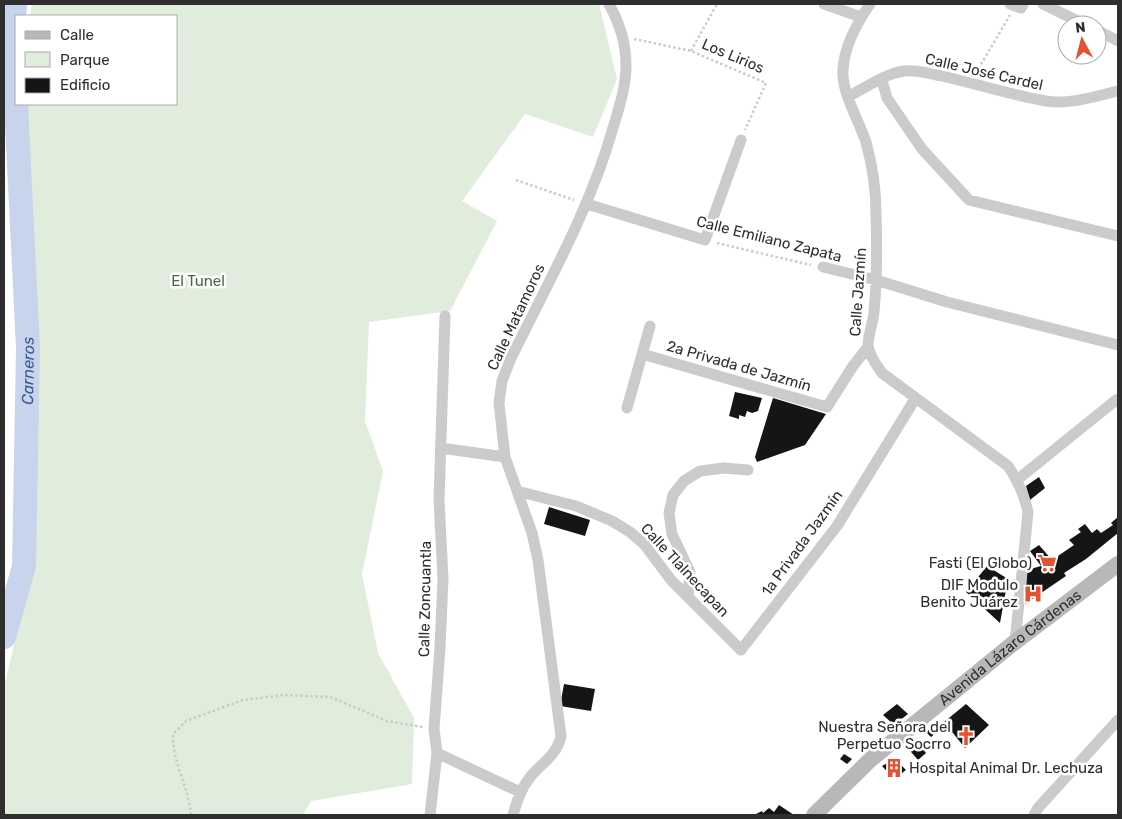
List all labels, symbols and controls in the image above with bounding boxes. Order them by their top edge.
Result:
legend [15,15,178,105]
north arrow [1057,15,1107,65]
text: N [1074,19,1087,37]
text: Calle [60,26,94,44]
street label: Los Lirios [699,35,767,77]
street label: Calle José Cardel [923,50,1045,94]
text: Parque [60,51,110,69]
text: Edificio [60,76,110,94]
street label: Calle Emiliano Zapata [694,212,844,266]
street label: Calle Jazmín [846,247,870,337]
street label: Calle Matamoros [483,260,549,373]
park label: El Tunel [171,272,225,290]
water label: Carneros [18,336,38,405]
street label: 2a Privada de Jazmín [665,337,813,395]
street label: 1a Privada Jazmín [758,487,846,599]
street label: Calle Tlalnecapan [637,519,733,621]
street label: Calle Zoncuantla [415,541,435,657]
supermarket icon: Fasti (El Globo) [1036,552,1058,574]
place label: Fasti (El Globo) [929,554,1032,572]
place label: DIF Modulo Benito Juárez [920,576,1018,611]
hospital icon: DIF Modulo Benito Juárez [1022,583,1044,605]
street label: Avenida Lázaro Cárdenas [935,586,1085,709]
place label: Nuestra Señora del Perpetuo Socrro [818,718,951,753]
church icon: Nuestra Señora del Perpetuo Socrro [955,725,977,747]
building icon: Hospital Animal Dr. Lechuza [883,757,905,779]
place label: Hospital Animal Dr. Lechuza [909,759,1103,777]

